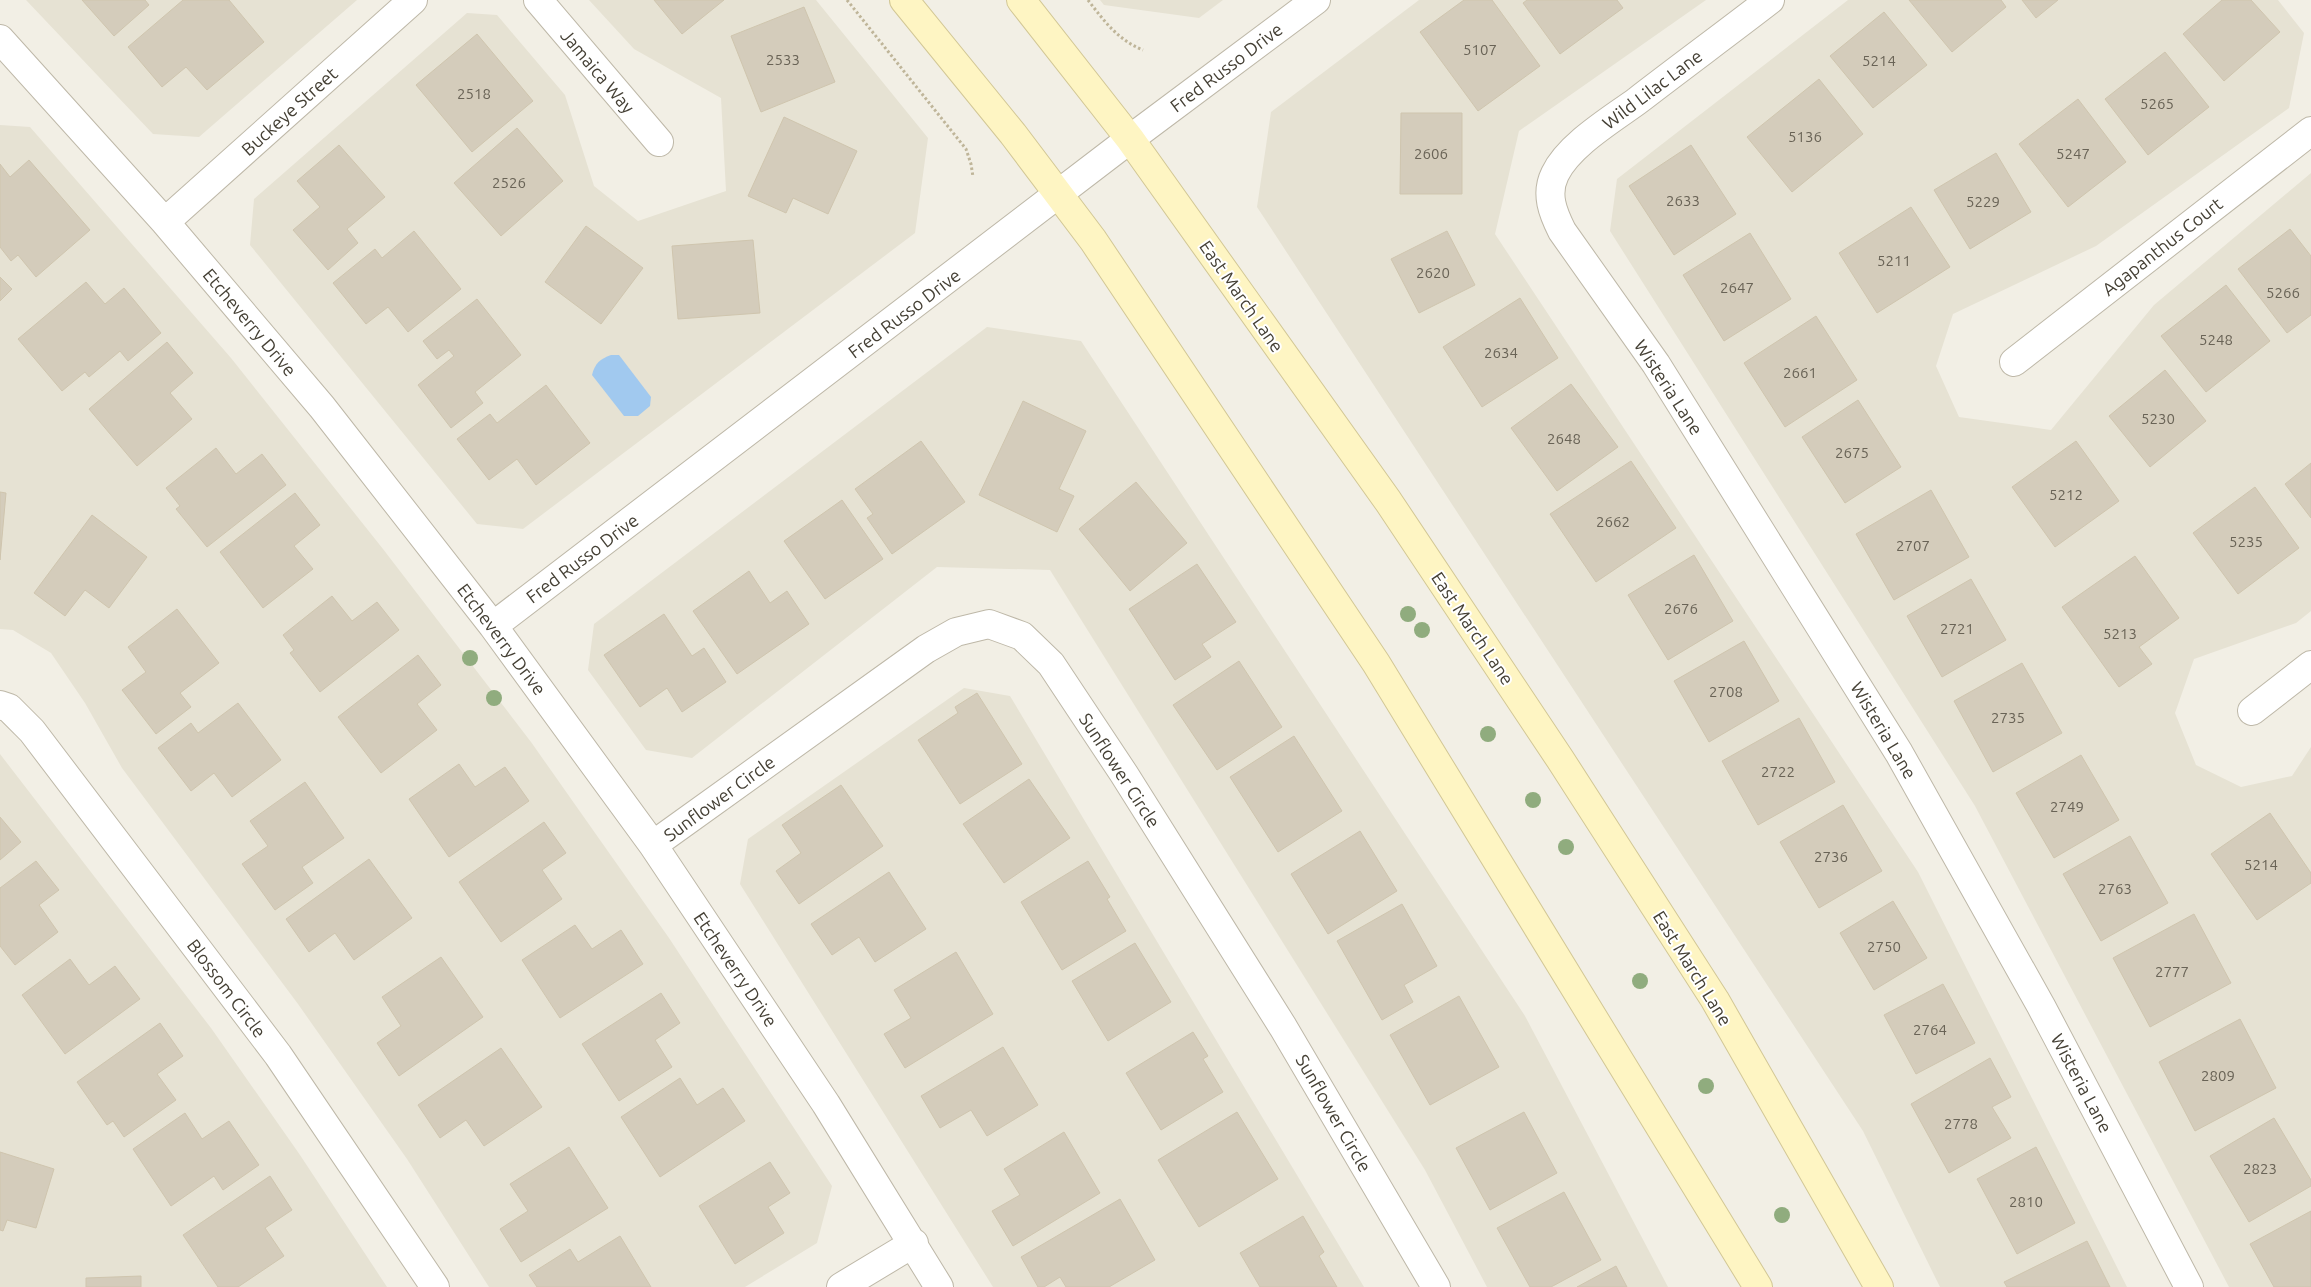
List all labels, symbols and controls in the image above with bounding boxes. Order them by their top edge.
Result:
street label: Fred Russo Drive [1166,18,1286,116]
street label: Jamaica Way [557,25,639,117]
house number: 5107 [1463,41,1497,58]
street label: Wild Lilac Lane [1598,45,1706,133]
house number: 2533 [766,51,800,68]
house number: 5214 [1862,52,1896,69]
street label: Buckeye Street [237,63,341,159]
house number: 2518 [457,85,491,102]
house number: 5265 [2140,95,2174,112]
house number: 5136 [1788,128,1822,145]
house number: 2606 [1414,145,1448,162]
house number: 5247 [2056,145,2090,162]
house number: 2526 [492,174,526,191]
house number: 2633 [1666,192,1700,209]
house number: 5229 [1966,193,2000,210]
street label: Agapanthus Court [2098,193,2226,299]
street label: East March Lane [1196,236,1288,356]
house number: 5211 [1877,252,1911,269]
street label: Etcheverry Drive [199,264,301,380]
street label: Fred Russo Drive [844,264,964,362]
house number: 2620 [1416,264,1450,281]
house number: 2647 [1720,279,1754,296]
house number: 5266 [2266,284,2300,301]
house number: 5248 [2199,331,2233,348]
street label: Wisteria Lane [1631,336,1707,438]
house number: 2634 [1484,344,1518,361]
house number: 2661 [1783,364,1817,381]
house number: 5230 [2141,410,2175,427]
house number: 2648 [1547,430,1581,447]
house number: 2675 [1835,444,1869,461]
house number: 5212 [2049,486,2083,503]
street label: Fred Russo Drive [522,509,642,607]
house number: 2662 [1596,513,1630,530]
house number: 5235 [2229,533,2263,550]
house number: 2707 [1896,537,1930,554]
street label: East March Lane [1428,568,1518,688]
street label: Etcheverry Drive [454,580,550,698]
house number: 2676 [1664,600,1698,617]
house number: 2721 [1940,620,1974,637]
house number: 5213 [2103,625,2137,642]
street label: Wisteria Lane [1847,678,1921,782]
house number: 2708 [1709,683,1743,700]
street label: Sunflower Circle [1076,709,1164,831]
house number: 2735 [1991,709,2025,726]
street label: Sunflower Circle [660,751,778,845]
house number: 2722 [1761,763,1795,780]
house number: 2749 [2050,798,2084,815]
house number: 2736 [1814,848,1848,865]
house number: 5214 [2244,856,2278,873]
house number: 2763 [2098,880,2132,897]
street label: East March Lane [1650,907,1736,1029]
street label: Etcheverry Drive [690,908,782,1030]
street label: Blossom Circle [184,935,270,1041]
house number: 2750 [1867,938,1901,955]
house number: 2777 [2155,963,2189,980]
house number: 2764 [1913,1021,1947,1038]
street label: Wisteria Lane [2047,1030,2117,1136]
street label: Sunflower Circle [1292,1051,1376,1175]
house number: 2809 [2201,1067,2235,1084]
house number: 2778 [1944,1115,1978,1132]
house number: 2823 [2243,1160,2277,1177]
house number: 2810 [2009,1193,2043,1210]

